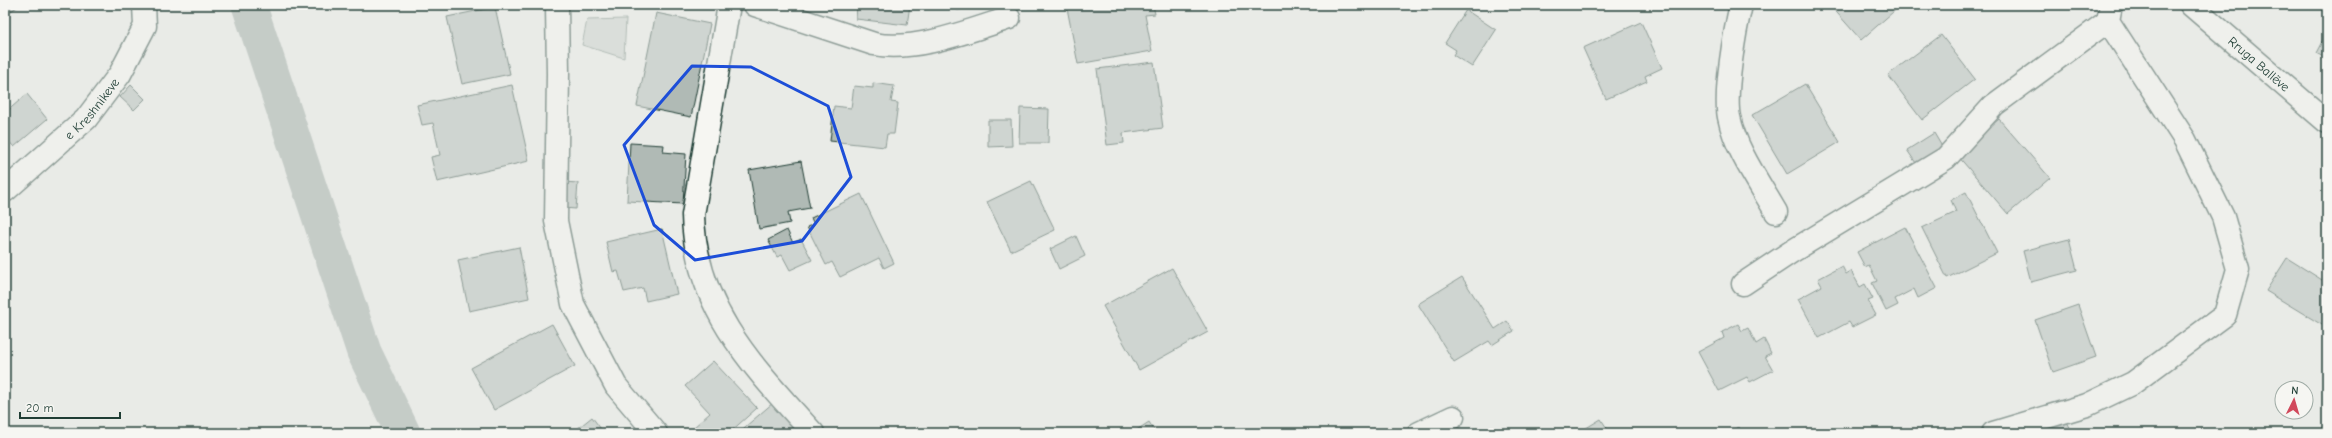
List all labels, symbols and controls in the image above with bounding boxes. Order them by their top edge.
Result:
street label: Rruga Ballëve [2225,34,2293,95]
street label: e Kreshnikeve [61,75,123,143]
north arrow [2274,380,2314,420]
text: N [2291,384,2299,397]
scale bar [20,394,120,420]
text: 20 m [26,401,54,415]

